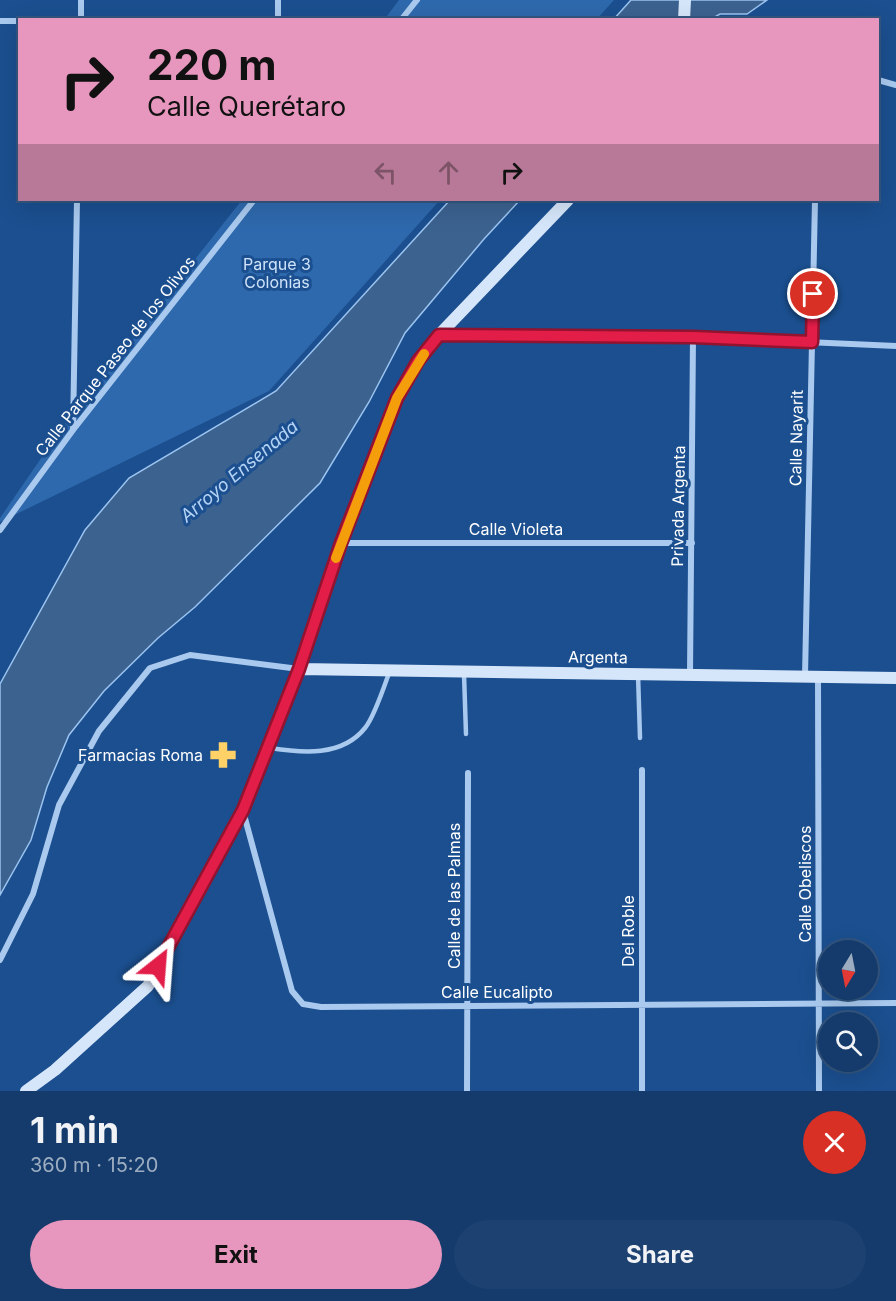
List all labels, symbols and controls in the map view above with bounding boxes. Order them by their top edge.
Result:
text: 220 m [147,39,277,90]
icon: right [48,42,126,120]
text: Calle Querétaro [147,90,346,123]
icon: left [369,156,402,189]
icon: ahead [432,156,465,189]
icon: right [495,156,528,189]
street label: Calle Parque Paseo de los Olivos [31,252,199,460]
park label: Parque 3 Colonias [243,254,311,292]
pin [787,268,838,319]
icon: arrive [796,277,829,310]
street label: Calle Nayarit [785,390,807,486]
water label: Arroyo Ensenada [175,416,302,527]
street label: Privada Argenta [667,445,689,567]
street label: Calle Violeta [469,519,563,539]
street label: Argenta [568,646,628,668]
pharmacy icon: Farmacias Roma [208,740,238,770]
place label: Farmacias Roma [78,745,203,765]
street label: Calle de las Palmas [444,823,464,969]
street label: Calle Obeliscos [795,826,815,942]
street label: Del Roble [618,895,638,967]
position arrow [126,934,190,998]
north arrow [818,940,878,1000]
map controls [818,940,878,1072]
street label: Calle Eucalipto [441,982,553,1002]
button: search [818,1012,878,1072]
text: 1 min [30,1108,119,1152]
button: close [803,1111,866,1174]
text: 360 m · 15:20 [30,1153,158,1177]
button: Exit [30,1220,442,1289]
button: Share [454,1220,866,1289]

